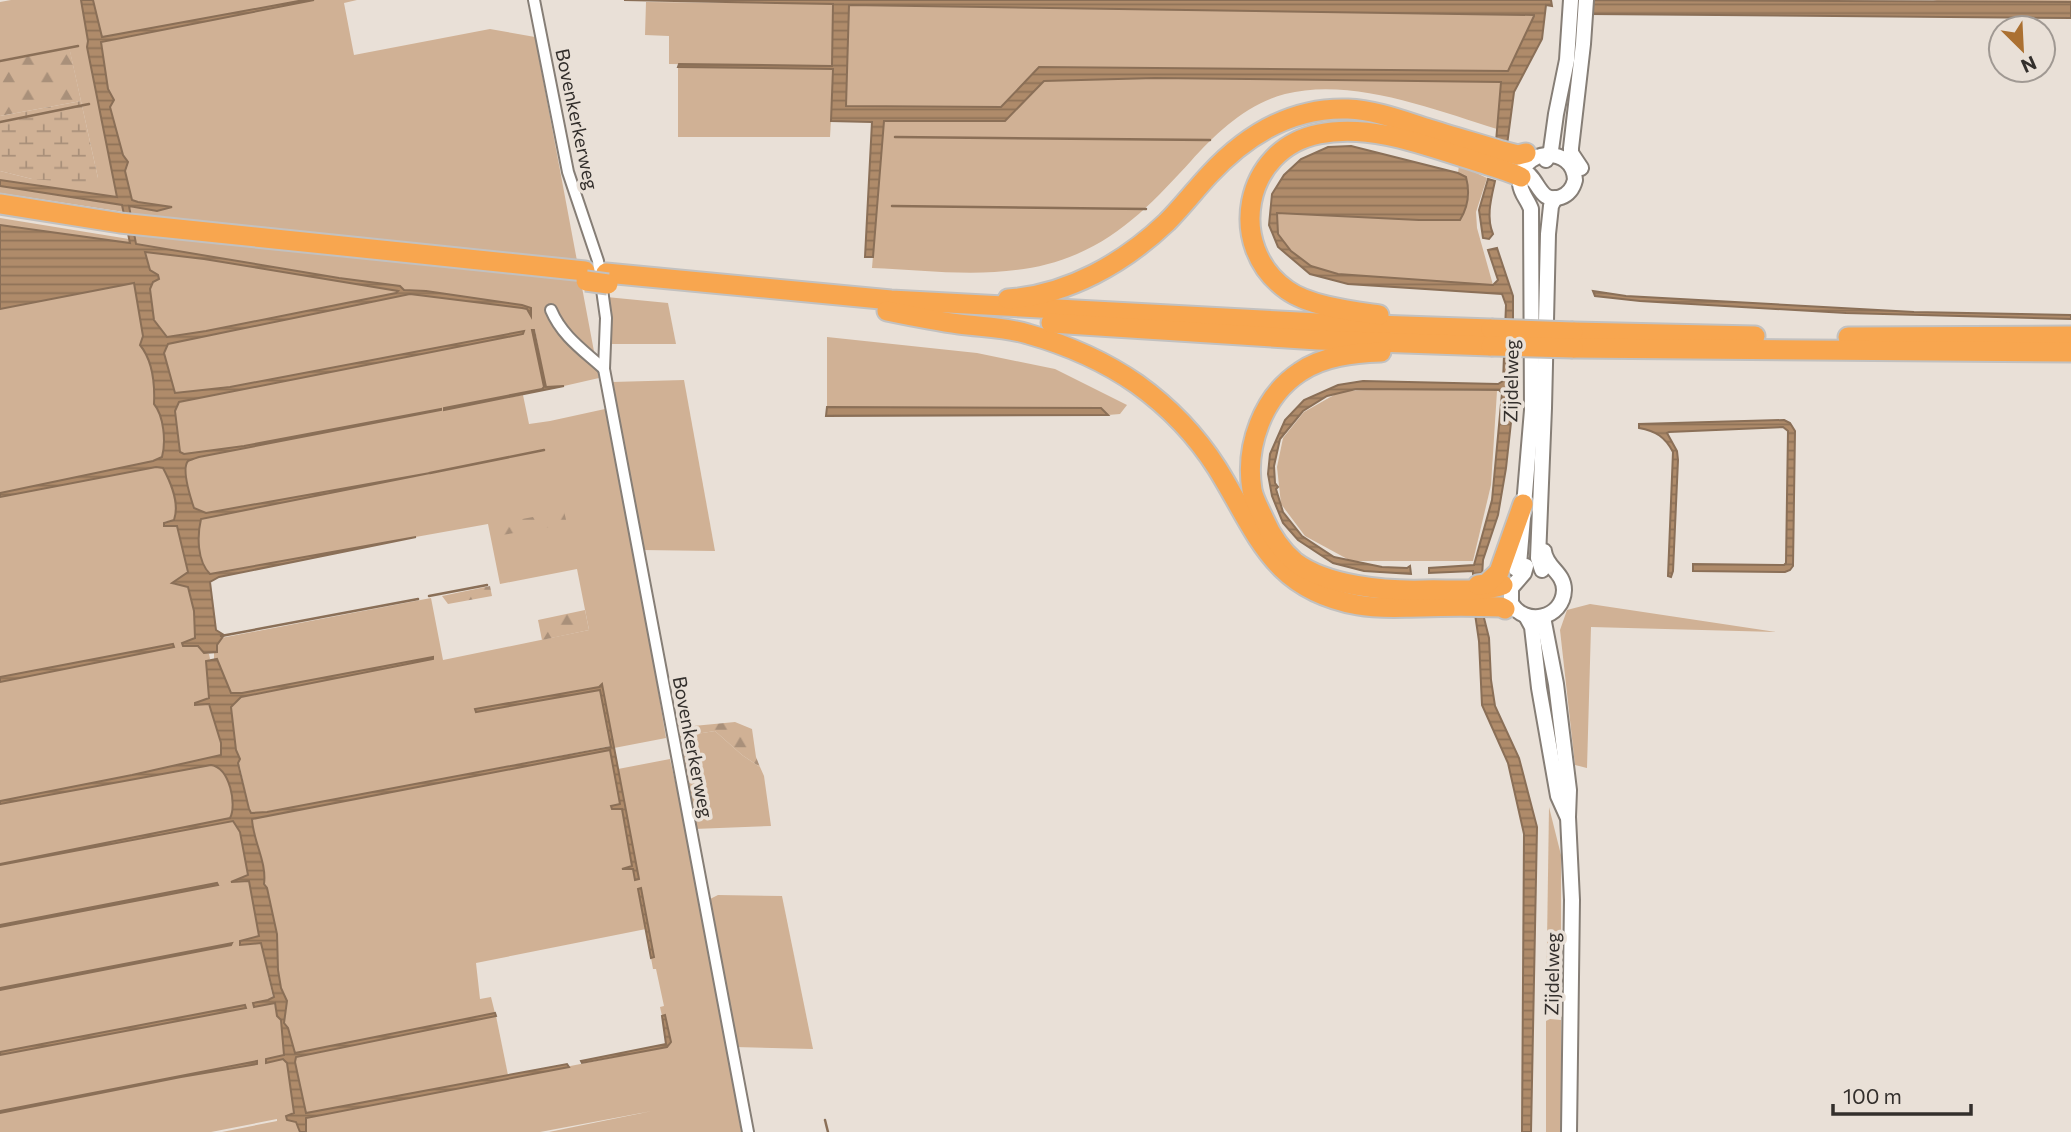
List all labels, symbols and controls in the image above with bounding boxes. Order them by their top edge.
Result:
north arrow [1987,14,2057,84]
street label: Bovenkerkerweg [551,46,604,192]
text: N [2018,52,2040,78]
street label: Zijdelweg [1498,339,1523,423]
street label: Bovenkerkerweg [668,674,718,820]
street label: Zijdelweg [1539,932,1564,1016]
scale bar [1833,1072,1971,1116]
text: 100 m [1843,1083,1902,1108]

